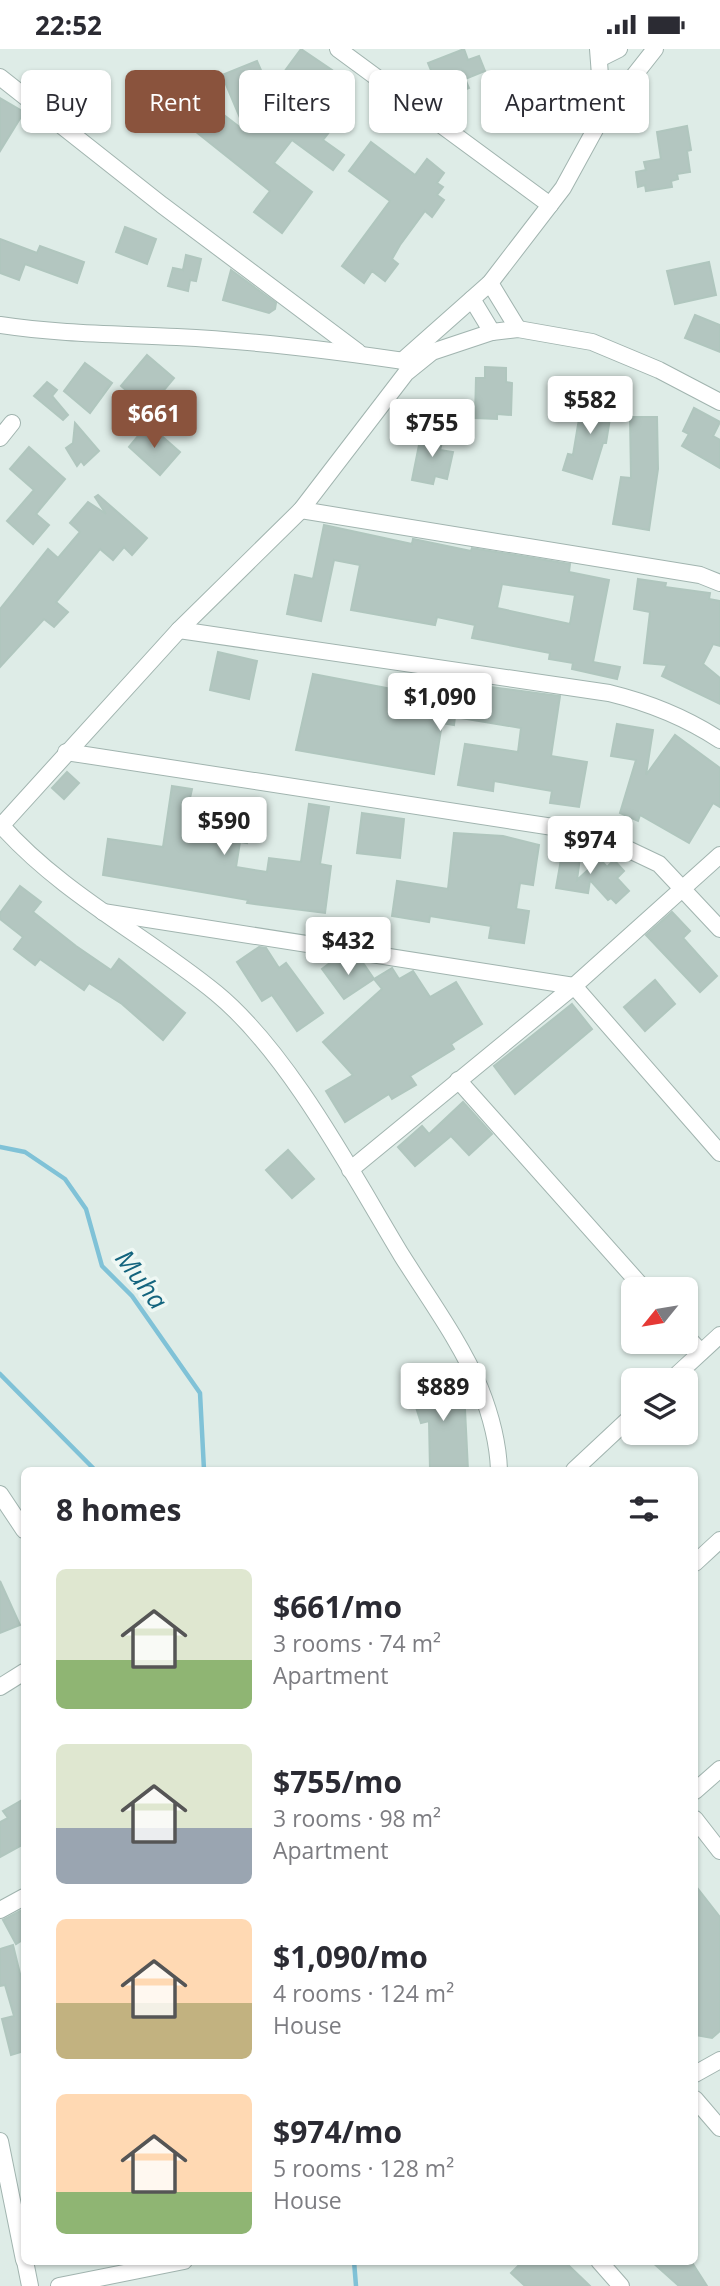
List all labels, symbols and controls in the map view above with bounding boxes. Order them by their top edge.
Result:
text: 22:52 [35,7,102,43]
chip: Buy [21,70,111,133]
chip: Rent [125,70,225,133]
chip: Filters [239,70,355,133]
chip: New [369,70,467,133]
chip: Apartment [481,70,649,133]
pin: $582 [549,377,631,436]
text: $582 [564,383,616,415]
pin: $661 [113,391,195,450]
text: $661 [128,397,180,429]
pin: $755 [391,399,473,459]
text: $755 [406,406,458,438]
pin: $1,090 [383,673,497,733]
text: $1,090 [404,680,476,712]
pin: $590 [183,797,265,857]
text: $590 [198,804,250,836]
pin: $974 [549,817,631,876]
text: $974 [564,823,616,855]
pin: $432 [307,918,389,977]
text: $432 [322,924,374,956]
water label: Muha [108,1242,177,1317]
north arrow [621,1277,698,1355]
map controls [621,1277,698,1445]
pin: $889 [402,1363,484,1423]
button: layers [621,1368,698,1445]
text: $889 [417,1370,469,1402]
text: 8 homes [56,1489,181,1530]
icon: filters [625,1490,663,1528]
text: $661/mo [273,1586,402,1627]
icon: home [112,1597,196,1681]
text: 3 rooms · 74 m² [273,1627,441,1659]
text: Apartment [273,1659,389,1691]
text: $755/mo [273,1761,402,1802]
icon: home [112,1772,196,1856]
text: 3 rooms · 98 m² [273,1802,441,1834]
text: Apartment [273,1834,389,1866]
text: $1,090/mo [273,1936,428,1977]
icon: home [112,1947,196,2031]
text: 4 rooms · 124 m² [273,1977,454,2009]
text: House [273,2009,342,2041]
text: $974/mo [273,2111,402,2152]
icon: home [112,2122,196,2206]
text: 5 rooms · 128 m² [273,2152,454,2184]
text: House [273,2184,342,2216]

